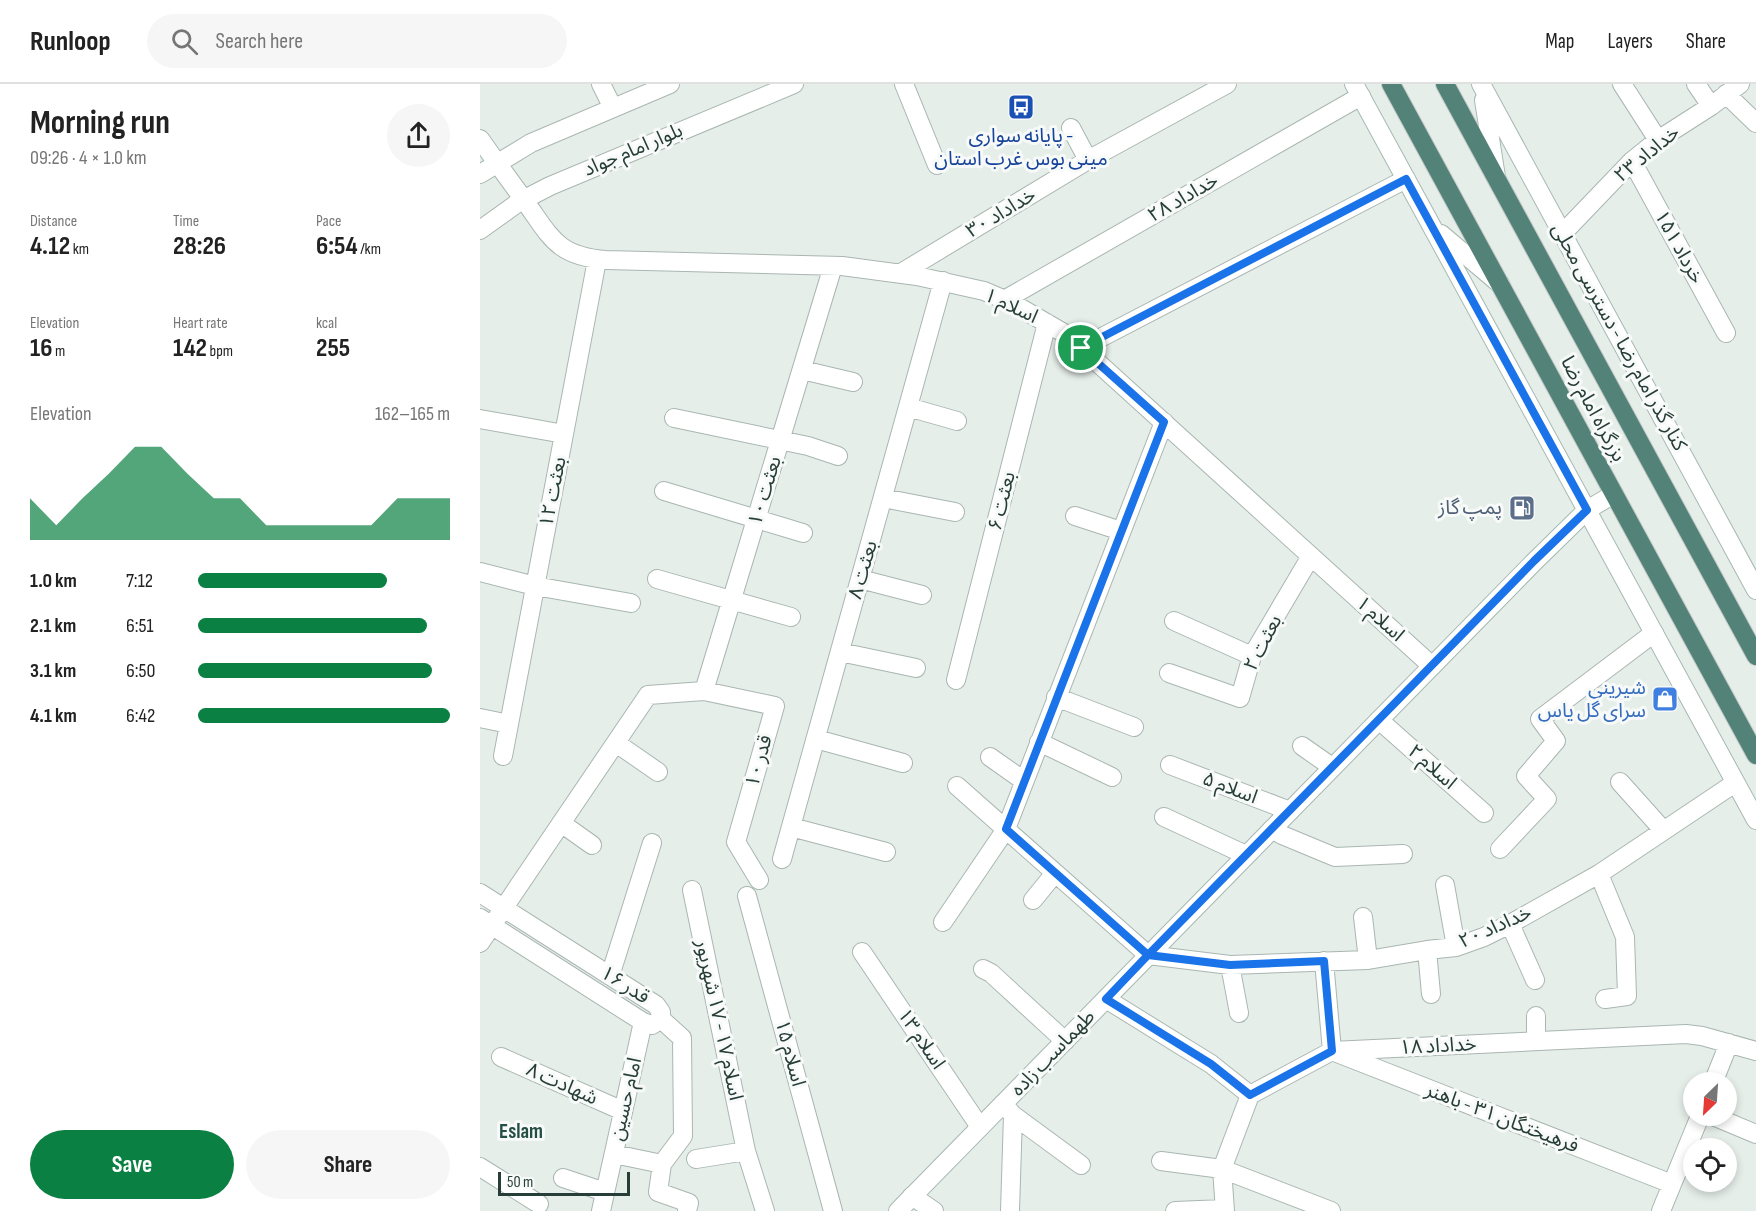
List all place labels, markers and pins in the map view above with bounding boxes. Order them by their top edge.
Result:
bus stop icon: پایانه سواری - مینی بوس غرب استان [1006,92,1036,122]
place label: پایانه سواری - مینی بوس غرب استان [934,124,1108,171]
pin [1055,322,1106,373]
fuel station icon: پمپ گاز [1507,493,1537,523]
place label: پمپ گاز [1437,496,1502,521]
place label: شیرینی سرای گل یاس [1538,676,1646,723]
shop icon: شیرینی سرای گل یاس [1650,684,1680,714]

